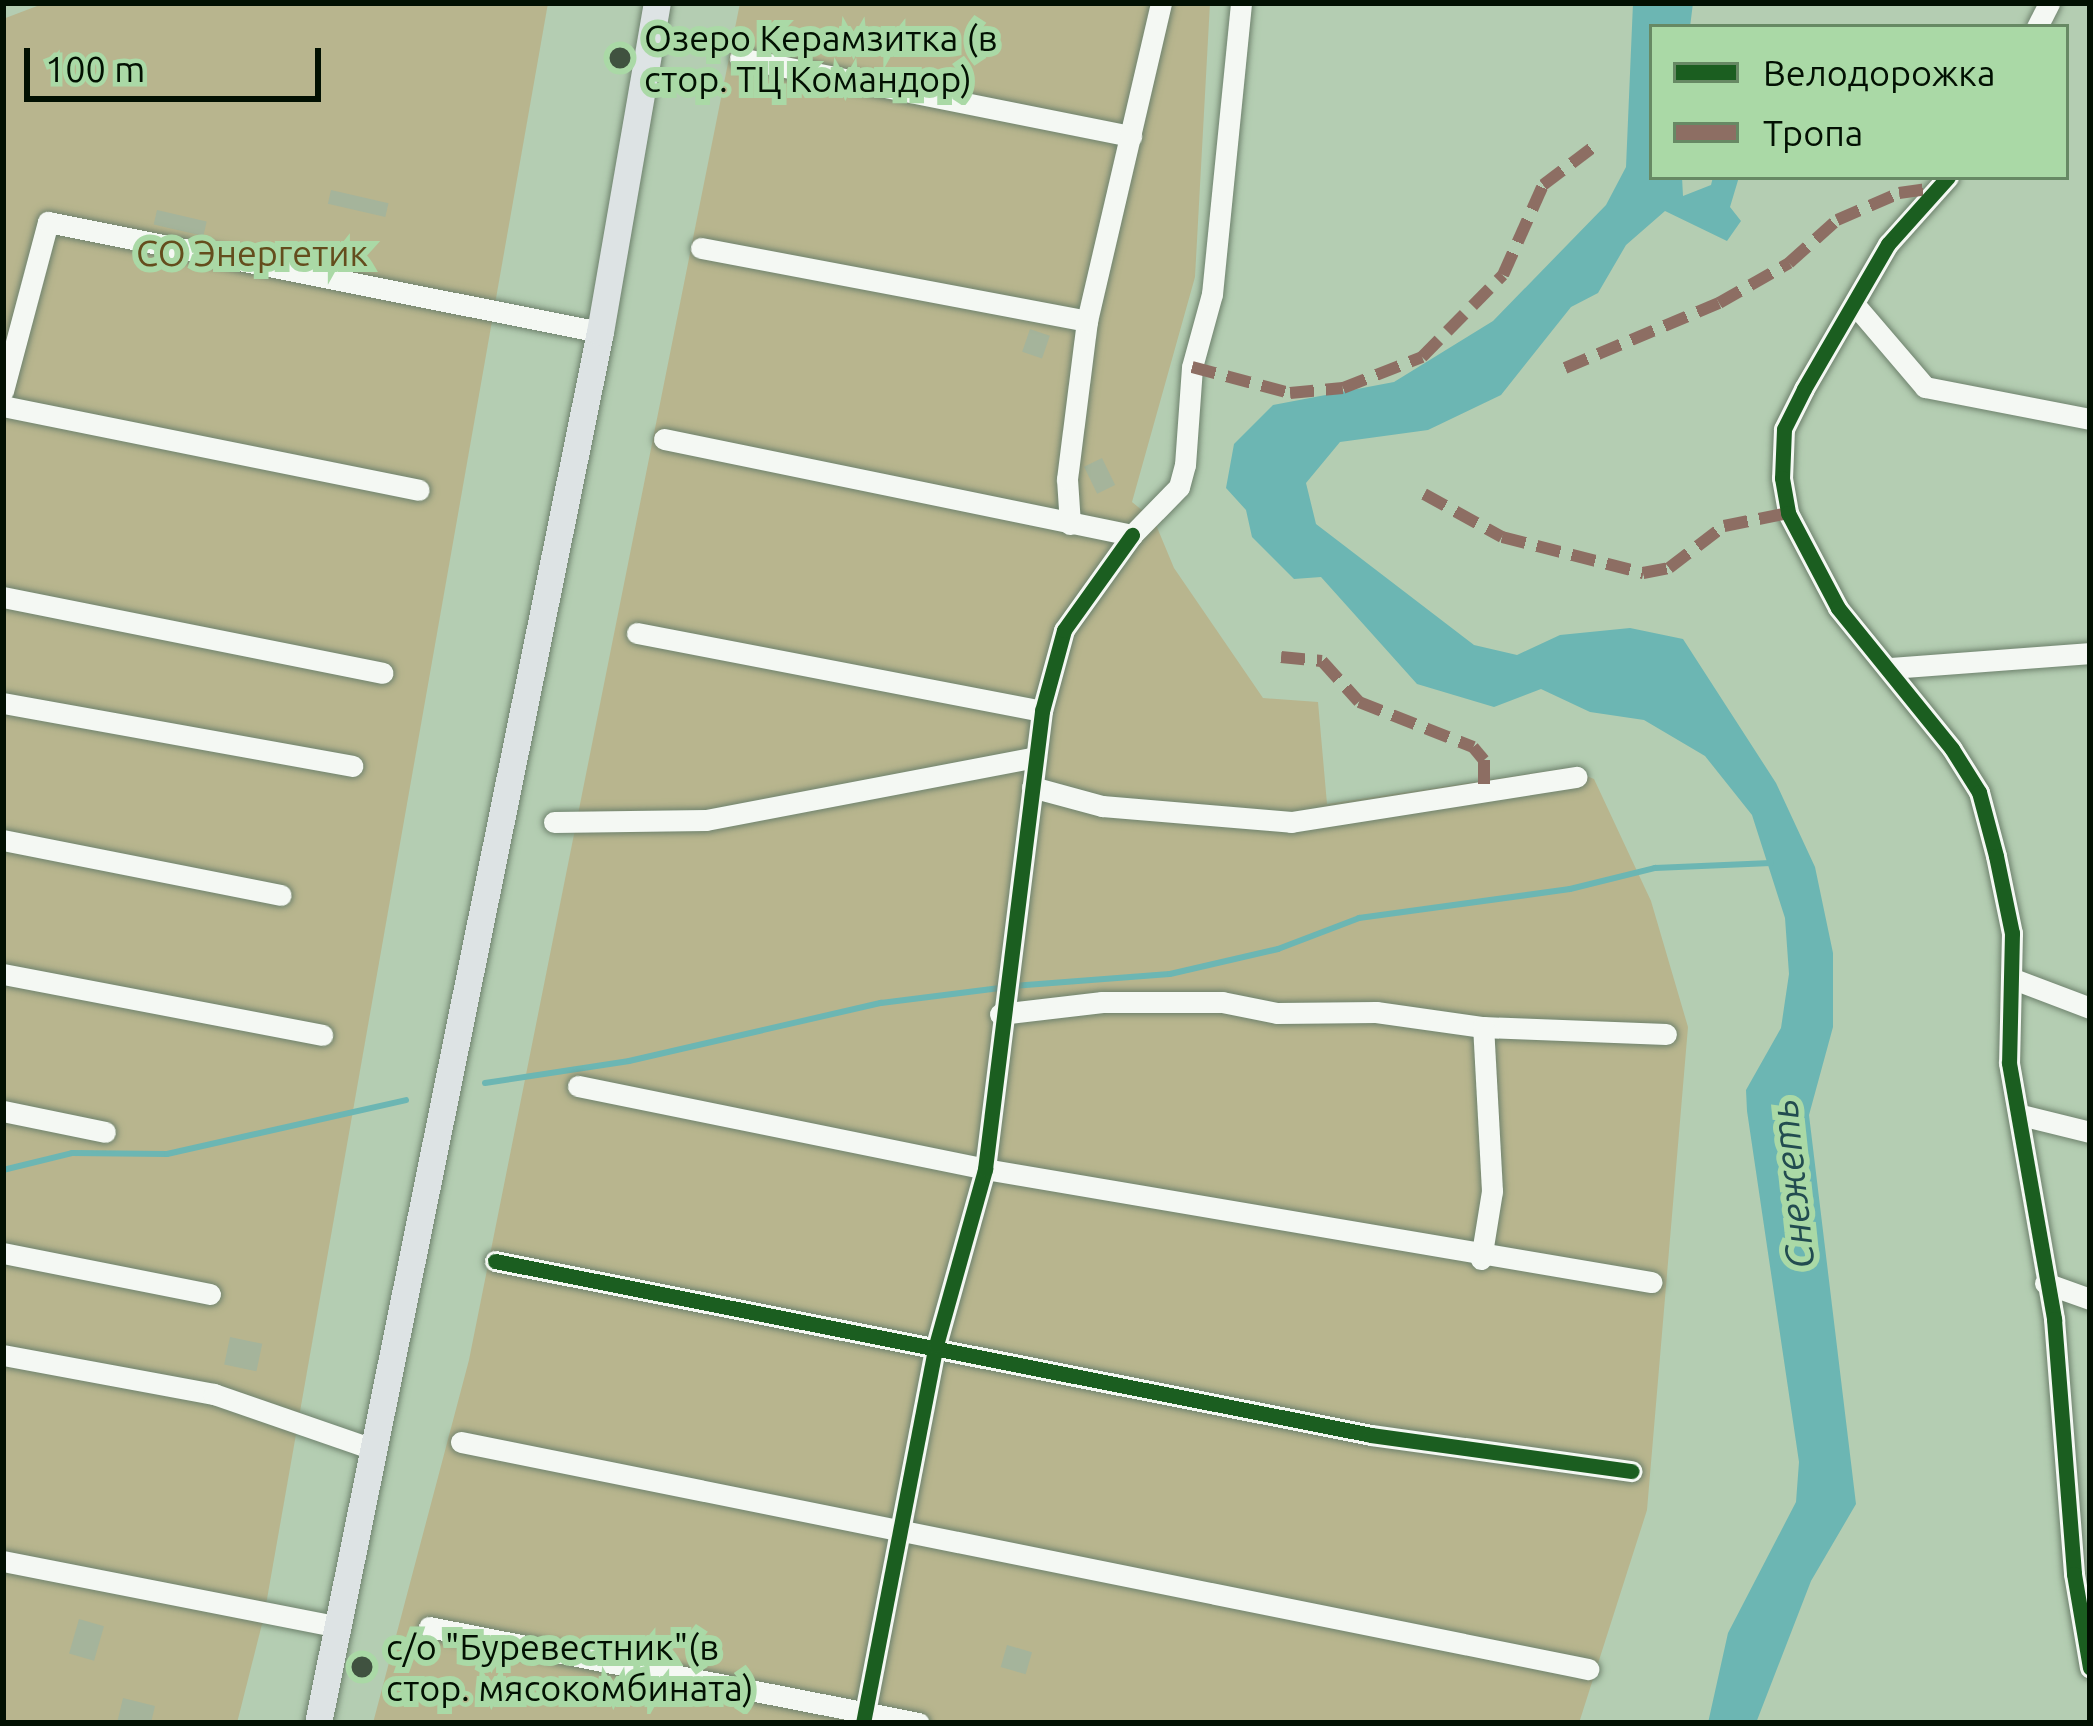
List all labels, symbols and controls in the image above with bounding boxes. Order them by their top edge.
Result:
place label: Озеро Керамзитка (в стор. ТЦ Командор) [644,15,998,100]
scale bar [30,24,327,98]
legend [1649,24,2069,180]
marker: Озеро Керамзитка (в стор. ТЦ Командор) [607,45,633,71]
text: 100 m [45,48,145,89]
text: Велодорожка [1763,52,1995,93]
text: Тропа [1763,112,1863,153]
park label: СО Энергетик [136,231,368,275]
water label: Снежеть [1760,1097,1824,1271]
place label: с/о "Буревестник"(в стор. мясокомбината) [386,1624,754,1709]
marker: с/о "Буревестник"(в стор. мясокомбината) [349,1654,375,1680]

